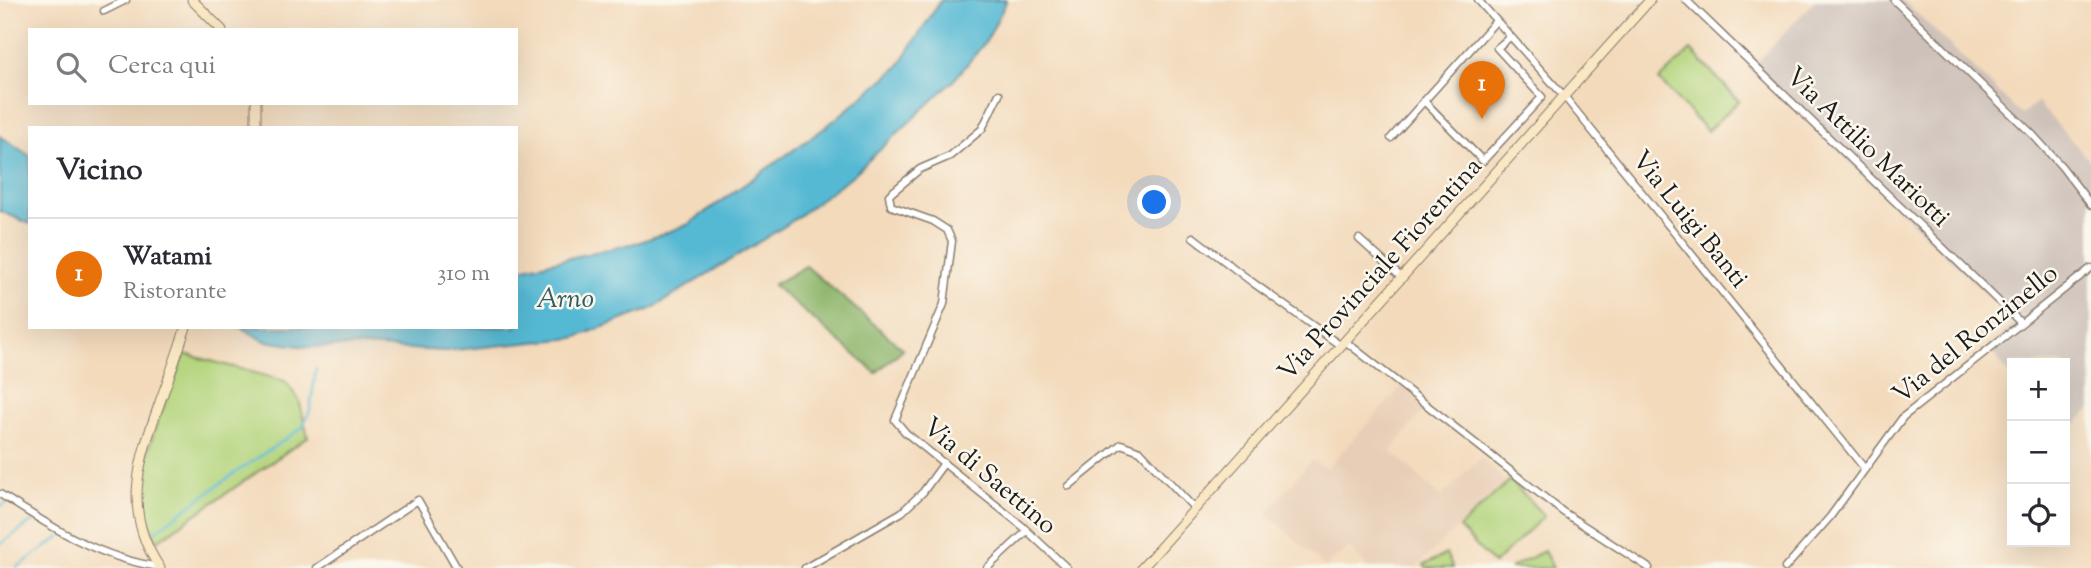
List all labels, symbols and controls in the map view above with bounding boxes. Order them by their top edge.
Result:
search box [28,28,518,105]
icon: search [52,48,90,86]
text: Cerca qui [108,48,216,85]
street label: Via Attilio Mariotti [1776,60,1958,236]
pin: 1 [1459,61,1505,119]
street label: Via Luigi Banti [1622,143,1756,297]
text: Vicino [56,150,143,193]
street label: Via Provinciale Fiorentina [1270,150,1492,390]
your location [1137,185,1171,219]
text: Watami [123,239,212,276]
street label: Via del Ronzinello [1885,256,2067,414]
text: 1 [75,258,83,291]
text: 310 m [437,258,490,291]
text: Ristorante [123,276,227,309]
water label: Arno [536,280,594,320]
map controls [2007,358,2070,547]
button: + [2007,358,2070,421]
street label: Via di Saettino [914,410,1064,544]
button: − [2007,421,2070,484]
button: locate [2007,484,2070,547]

